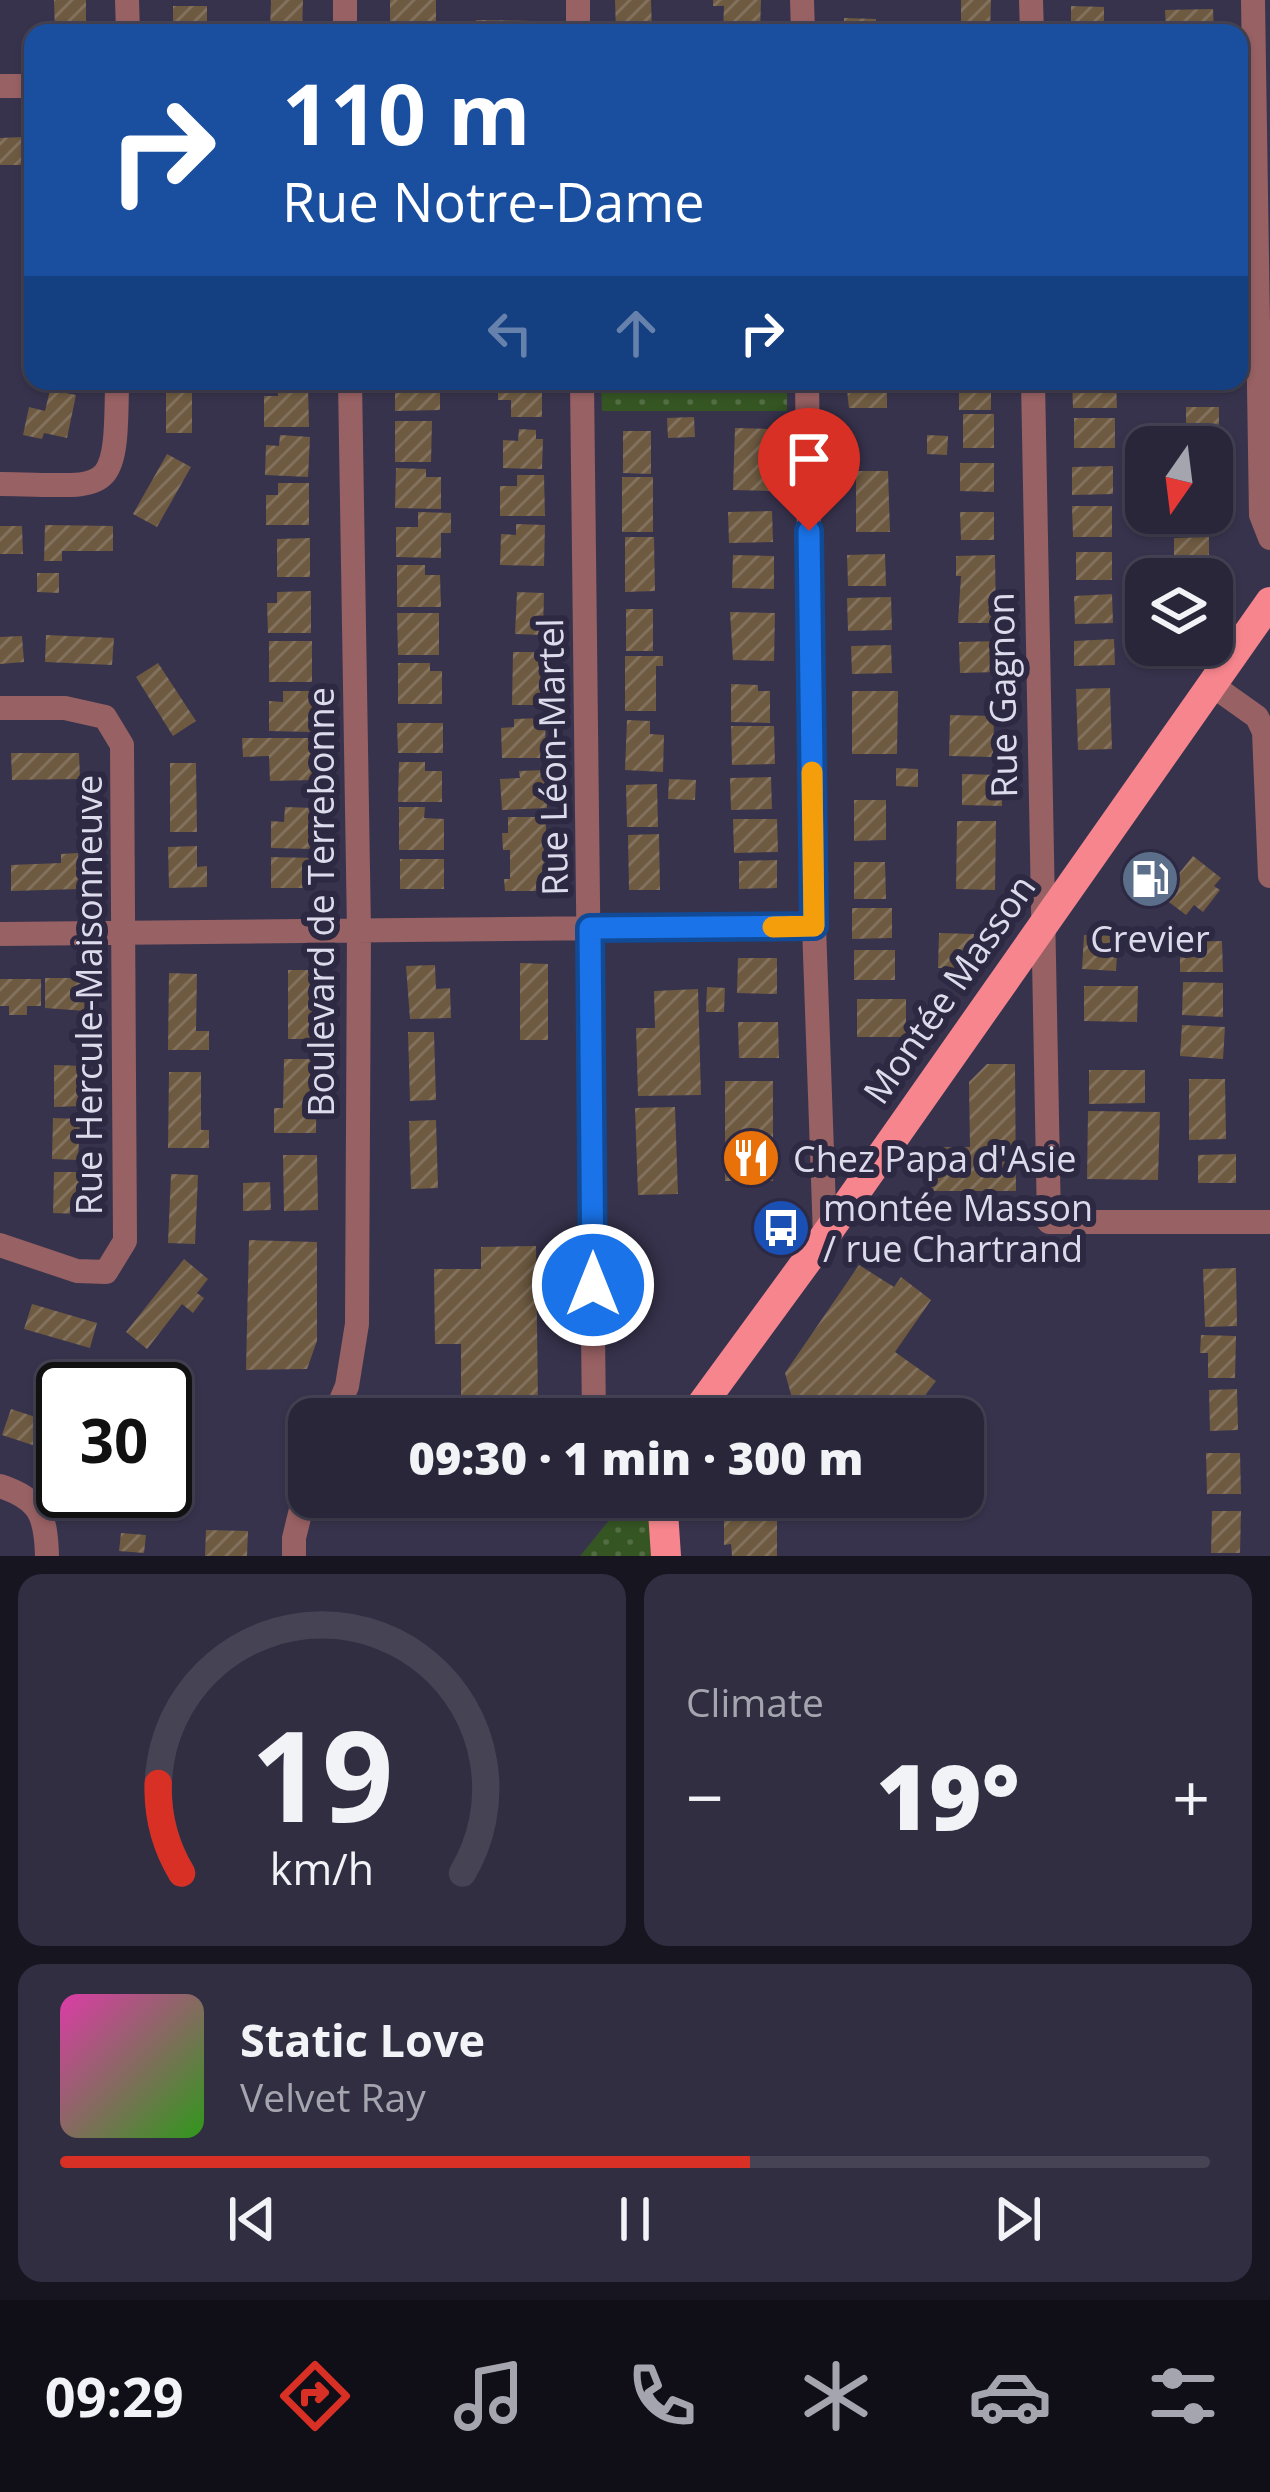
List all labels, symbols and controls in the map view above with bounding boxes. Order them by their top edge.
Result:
text: 110 m [282,55,530,170]
icon: right [84,72,240,228]
text: Rue Notre-Dame [282,164,704,238]
icon: left [477,300,543,366]
icon: ahead [603,300,669,366]
icon: right [729,300,795,366]
pin [758,408,860,531]
icon: arrive [776,426,842,492]
north arrow [1125,426,1233,534]
map controls [1125,426,1233,666]
button: layers [1125,558,1233,666]
street label: Rue Gagnon [976,592,1028,798]
street label: Rue Léon-Martel [525,618,579,896]
street label: Boulevard de Terrebonne [296,687,345,1117]
street label: Rue Hercule-Maisonneuve [64,775,113,1215]
fuel station icon: Crevier [1119,848,1181,910]
street label: Montée Masson [852,865,1046,1113]
place label: Crevier [1090,914,1210,963]
restaurant icon: Chez Papa d'Asie [720,1127,782,1189]
place label: Chez Papa d'Asie [793,1134,1076,1183]
place label: montée Masson / rue Chartrand [823,1183,1093,1273]
bus stop icon: montée Masson / rue Chartrand [750,1197,812,1259]
position arrow [530,1222,656,1348]
speed limit sign: 30 [36,1362,192,1518]
text: 09:30 · 1 min · 300 m [409,1427,863,1488]
text: Climate [686,1675,824,1728]
text: 19 [251,1689,393,1859]
text: 19° [876,1734,1020,1856]
text: − [686,1751,724,1841]
text: + [1172,1751,1210,1841]
text: km/h [270,1839,374,1898]
text: Static Love [240,2009,485,2070]
text: Velvet Ray [240,2070,426,2123]
icon: previous [219,2186,285,2252]
icon: pause [602,2186,668,2252]
icon: next [985,2186,1051,2252]
icon: directions [273,2354,357,2438]
icon: music [447,2354,531,2438]
icon: phone [620,2354,704,2438]
icon: climate [794,2354,878,2438]
icon: car [968,2354,1052,2438]
icon: filters [1141,2354,1225,2438]
text: 09:29 [45,2359,184,2433]

